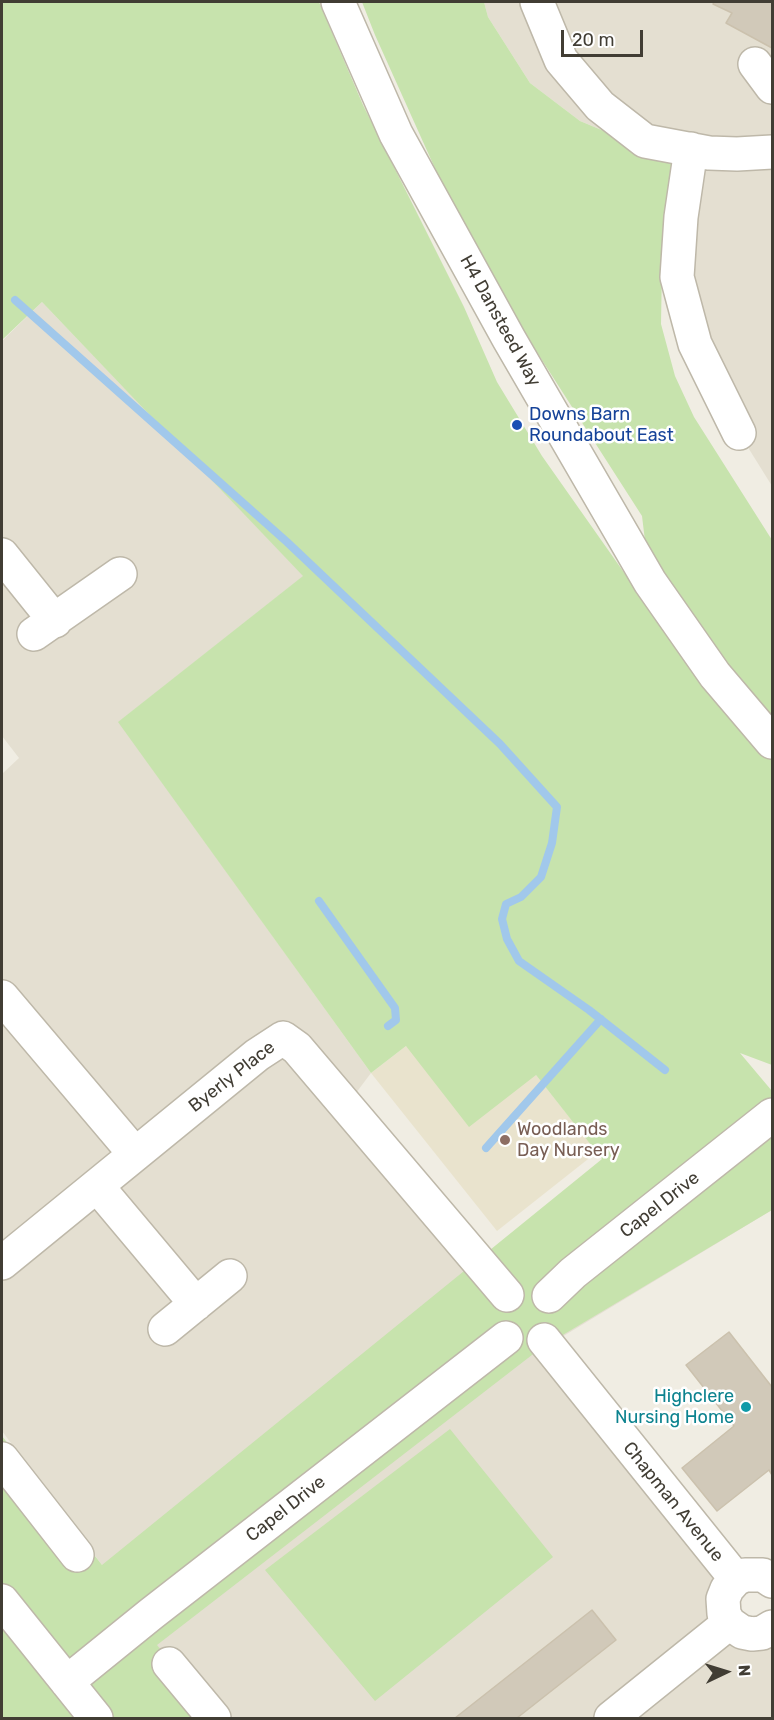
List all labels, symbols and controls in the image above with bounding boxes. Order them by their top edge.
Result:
scale bar [564,18,646,56]
text: 20 m [572,29,614,51]
street label: H4 Dansteed Way [455,252,545,390]
place label: Downs Barn Roundabout East [529,404,674,446]
marker: Downs Barn Roundabout East [510,418,524,432]
street label: Byerly Place [185,1037,279,1117]
place label: Woodlands Day Nursery [517,1119,620,1162]
marker: Woodlands Day Nursery [498,1133,512,1147]
street label: Capel Drive [616,1167,704,1243]
place label: Highclere Nursing Home [615,1386,734,1428]
marker: Highclere Nursing Home [739,1400,753,1414]
street label: Chapman Avenue [618,1438,728,1566]
street label: Capel Drive [242,1471,330,1547]
north arrow [696,1642,756,1702]
text: N [735,1664,754,1677]

